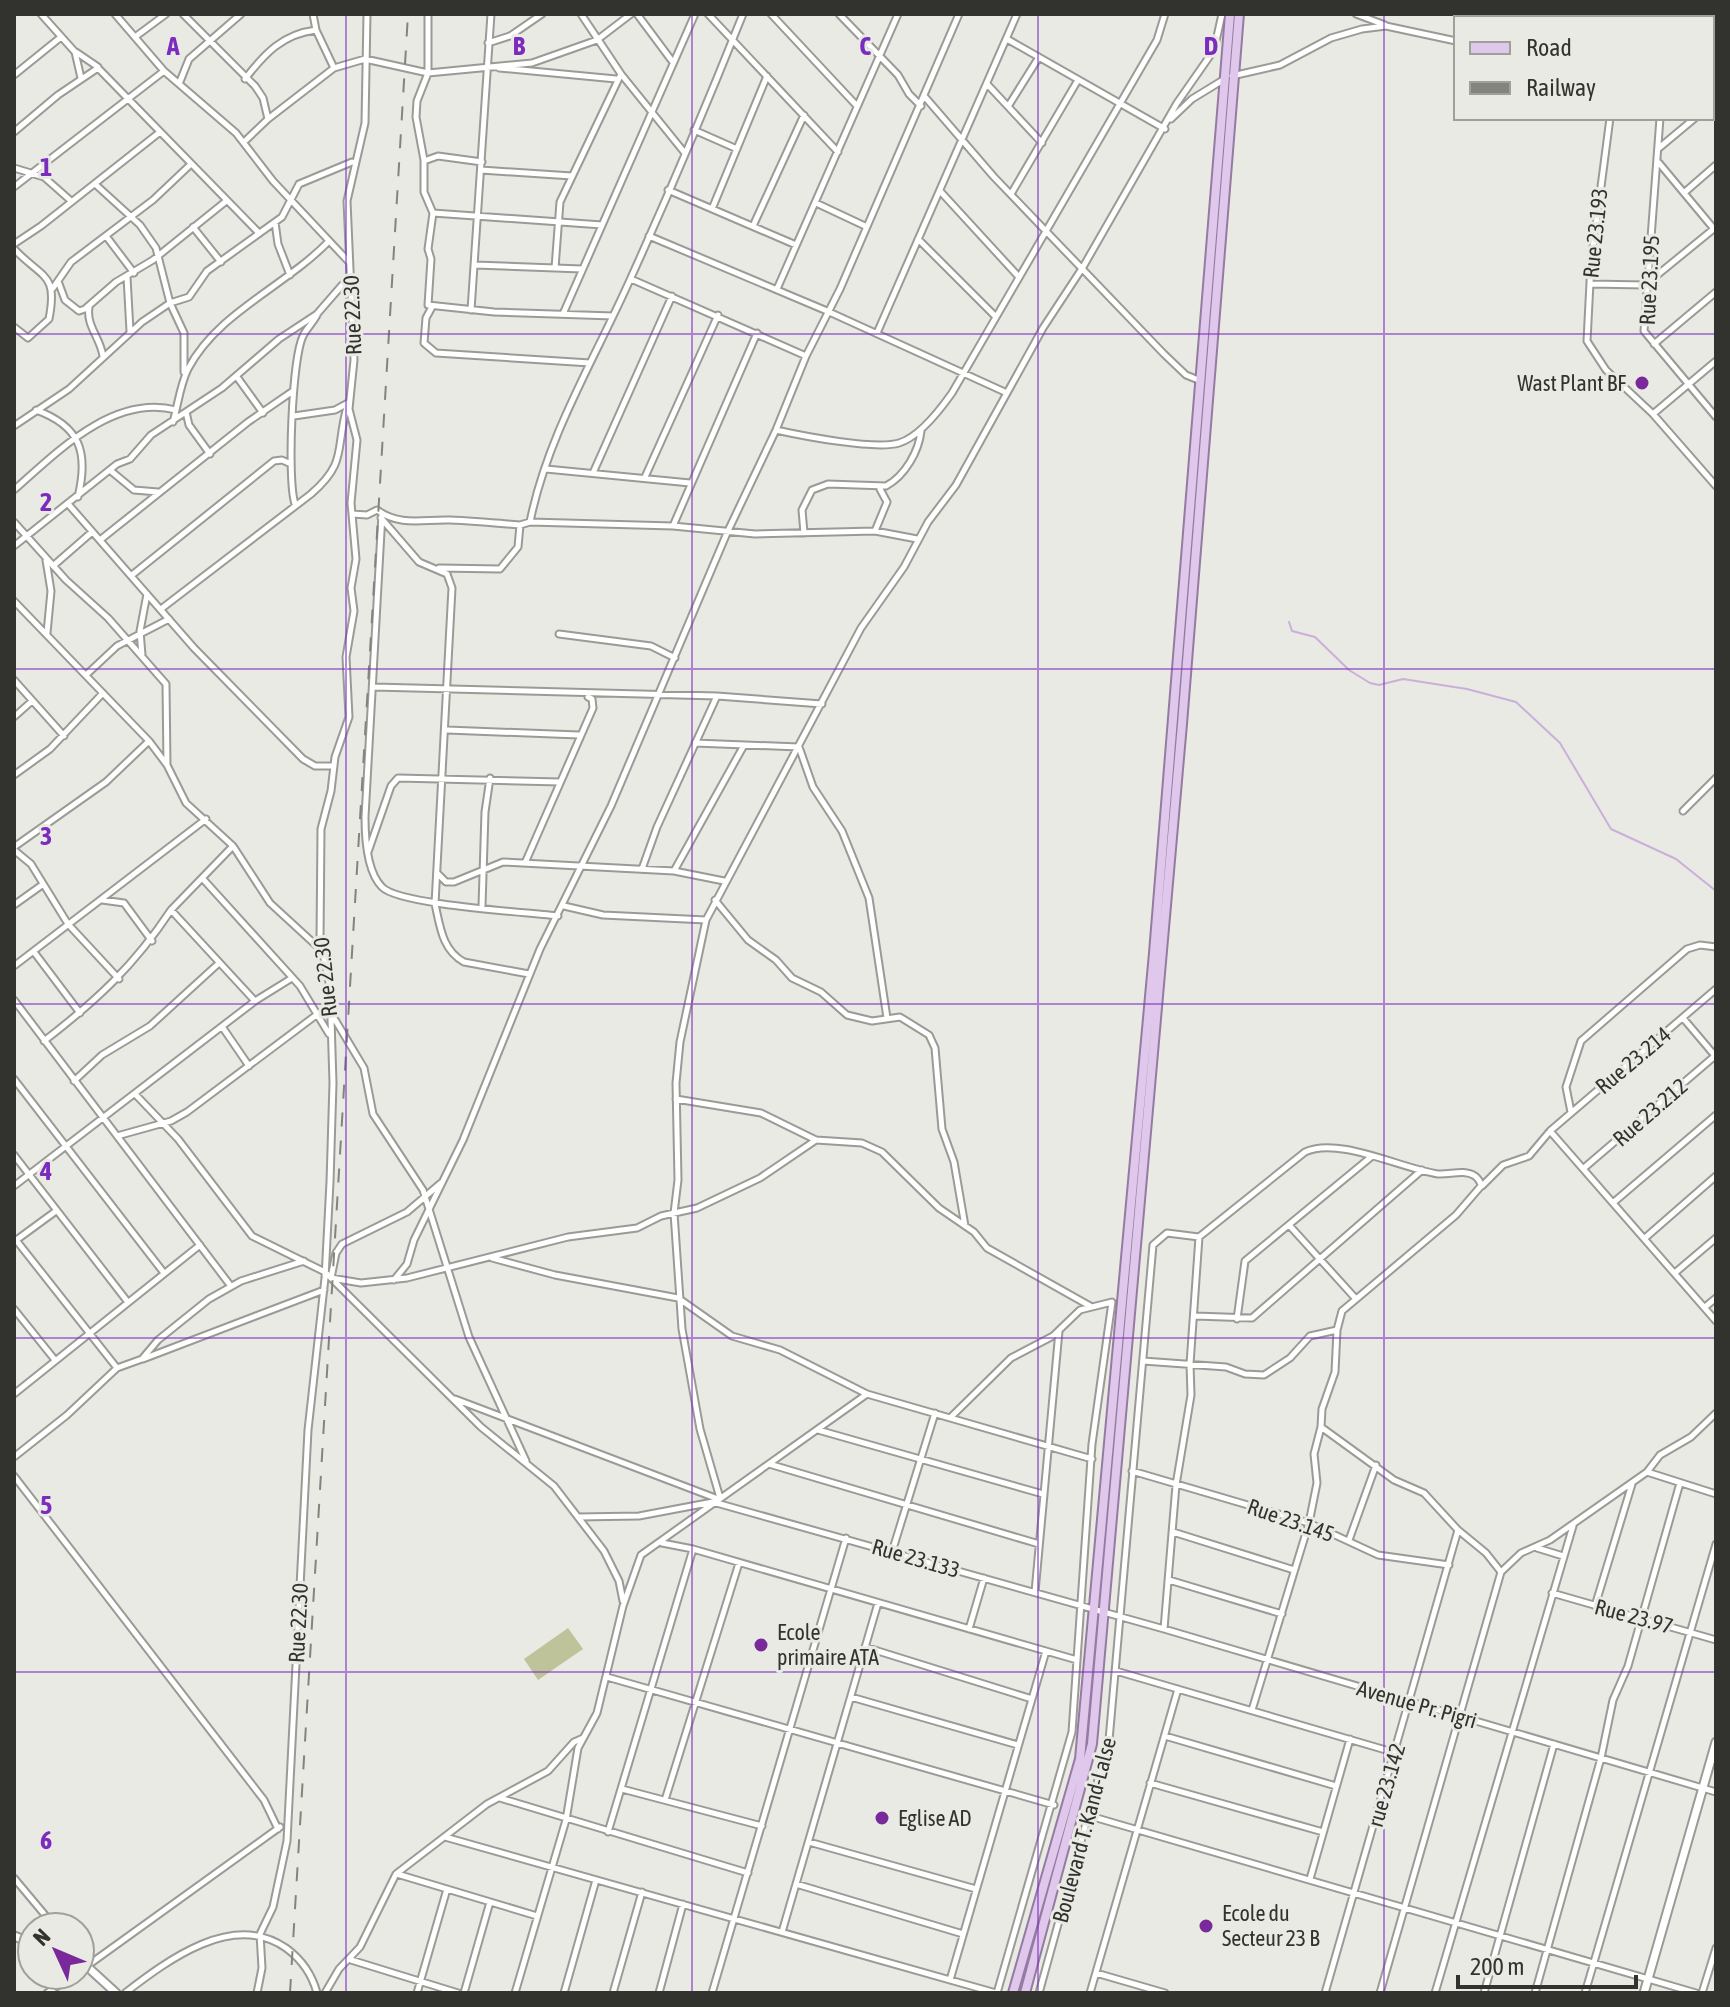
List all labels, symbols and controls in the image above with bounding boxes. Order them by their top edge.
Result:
legend [1454,16,1714,120]
text: A [166,31,180,61]
text: B [513,31,526,61]
text: C [859,31,871,61]
text: D [1204,31,1218,61]
text: Road [1526,34,1572,61]
text: Railway [1526,74,1596,101]
text: 1 [40,152,52,182]
street label: Rue 23.193 [1577,187,1613,279]
street label: Rue 23.195 [1634,234,1664,326]
street label: Rue 22.30 [338,275,366,355]
place label: Wast Plant BF [1517,370,1626,396]
marker: Wast Plant BF [1633,374,1651,392]
text: 2 [40,487,52,517]
text: 3 [40,821,52,851]
street label: Rue 22.30 [308,936,342,1018]
street label: Rue 23.214 [1590,1021,1676,1099]
street label: Rue 23.212 [1607,1073,1693,1151]
text: 4 [39,1156,52,1186]
text: 5 [40,1490,52,1520]
street label: Rue 23.145 [1244,1493,1338,1547]
street label: Rue 23.133 [869,1533,963,1583]
street label: Rue 22.30 [283,1582,313,1664]
street label: Rue 23.97 [1592,1593,1676,1639]
place label: Ecole primaire ATA [777,1619,879,1670]
marker: Ecole primaire ATA [752,1636,770,1654]
street label: Avenue Pr. Pigri [1354,1674,1480,1734]
street label: Boulevard T. Kand-Lalse [1047,1734,1121,1925]
street label: rue 23.142 [1362,1740,1410,1830]
place label: Eglise AD [898,1805,972,1831]
marker: Eglise AD [873,1809,891,1827]
text: 6 [40,1825,52,1855]
place label: Ecole du Secteur 23 B [1222,1900,1320,1951]
north arrow [16,1911,96,1991]
marker: Ecole du Secteur 23 B [1197,1917,1215,1935]
text: N [28,1923,55,1951]
scale bar [1458,1939,1636,1989]
text: 200 m [1470,1953,1524,1980]

